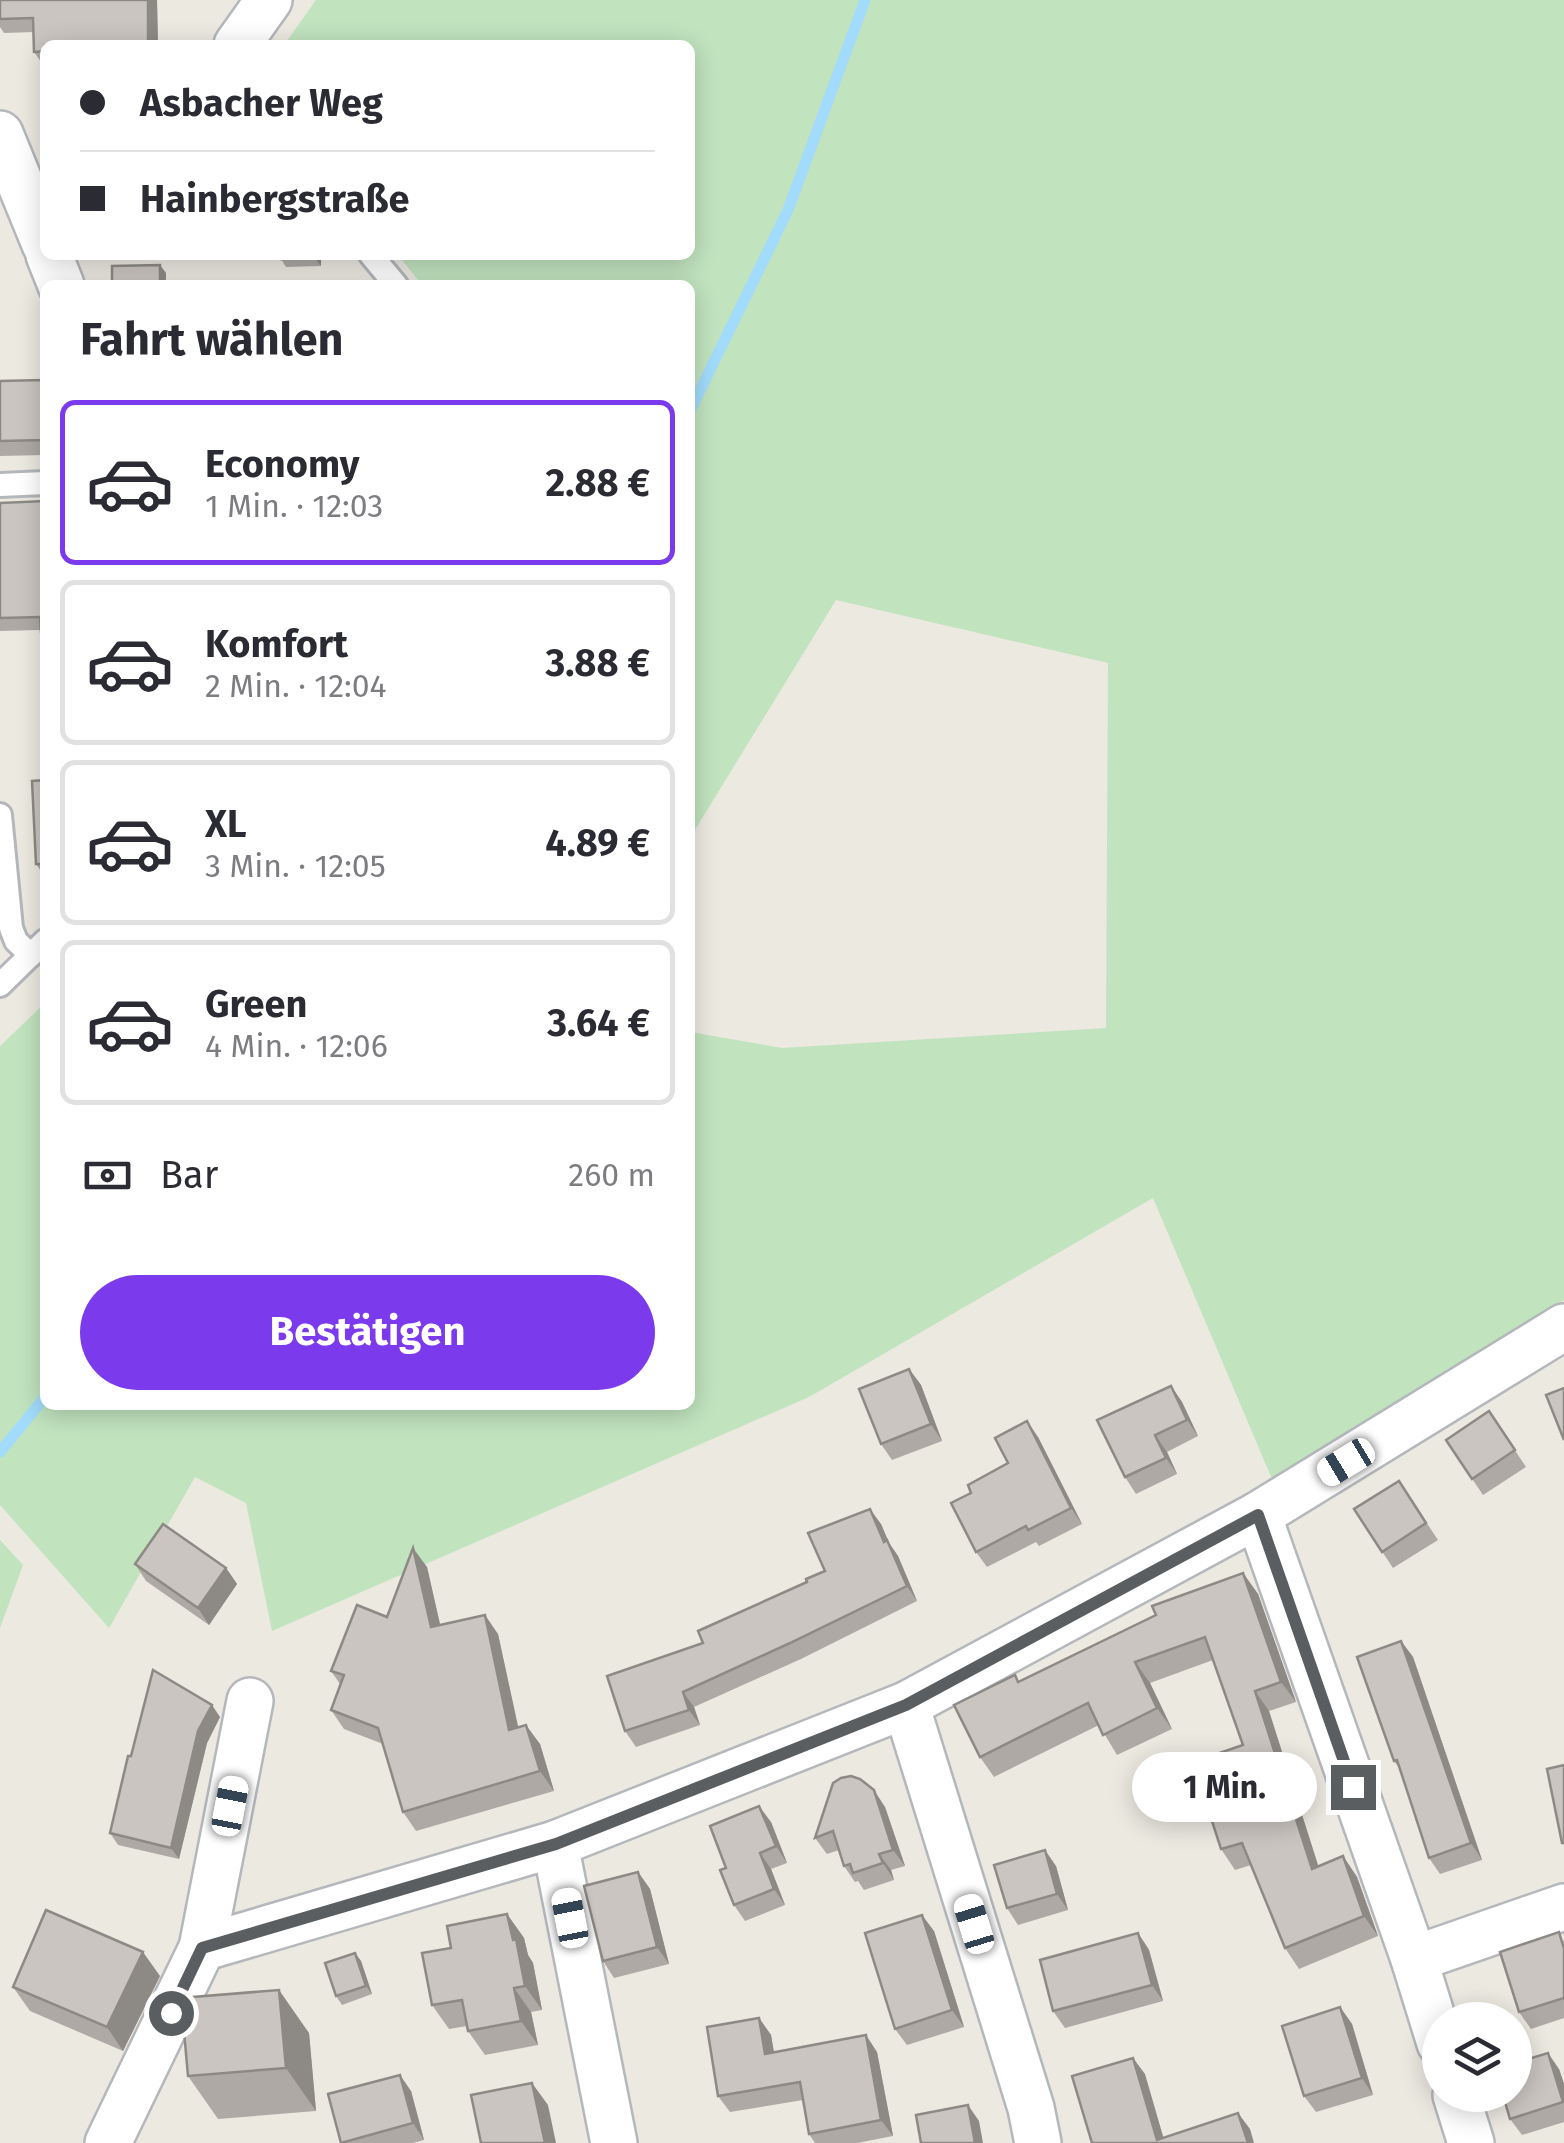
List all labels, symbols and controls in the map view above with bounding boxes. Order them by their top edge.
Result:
text: Asbacher Weg [140,80,383,126]
text: Hainbergstraße [140,176,410,222]
text: Fahrt wählen [80,313,344,367]
icon: car [85,438,175,528]
text: Economy [205,441,360,487]
text: 2.88 € [546,460,650,506]
text: 1 Min. · 12:03 [205,487,383,525]
icon: car [85,618,175,708]
text: Komfort [205,621,348,667]
text: 3.88 € [545,640,650,686]
text: 2 Min. · 12:04 [205,667,387,705]
icon: car [85,798,175,888]
text: XL [205,801,247,847]
text: 4.89 € [545,820,650,866]
text: 3 Min. · 12:05 [205,847,386,885]
icon: car [85,978,175,1068]
text: Green [205,981,308,1027]
text: 3.64 € [547,1000,650,1046]
text: 4 Min. · 12:06 [205,1027,388,1065]
icon: cash [80,1148,135,1203]
text: Bar [160,1152,218,1198]
text: 260 m [568,1156,655,1194]
button: Bestätigen [80,1275,655,1390]
car [1313,1434,1379,1490]
callout: 1 Min. [1133,1752,1318,1822]
route end [1331,1765,1376,1810]
text: 1 Min. [1183,1768,1266,1806]
car [210,1774,250,1838]
car [550,1886,590,1950]
car [951,1891,997,1957]
route start [149,1991,194,2036]
map controls [1422,2002,1532,2112]
button: layers [1422,2002,1532,2112]

